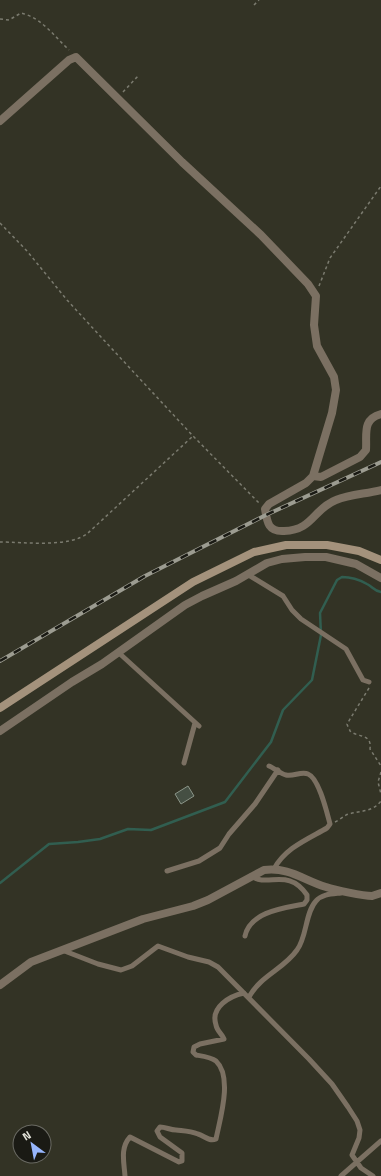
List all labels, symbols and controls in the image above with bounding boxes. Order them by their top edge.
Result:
north arrow [12,1124,52,1164]
text: N [19,1127,34,1144]

